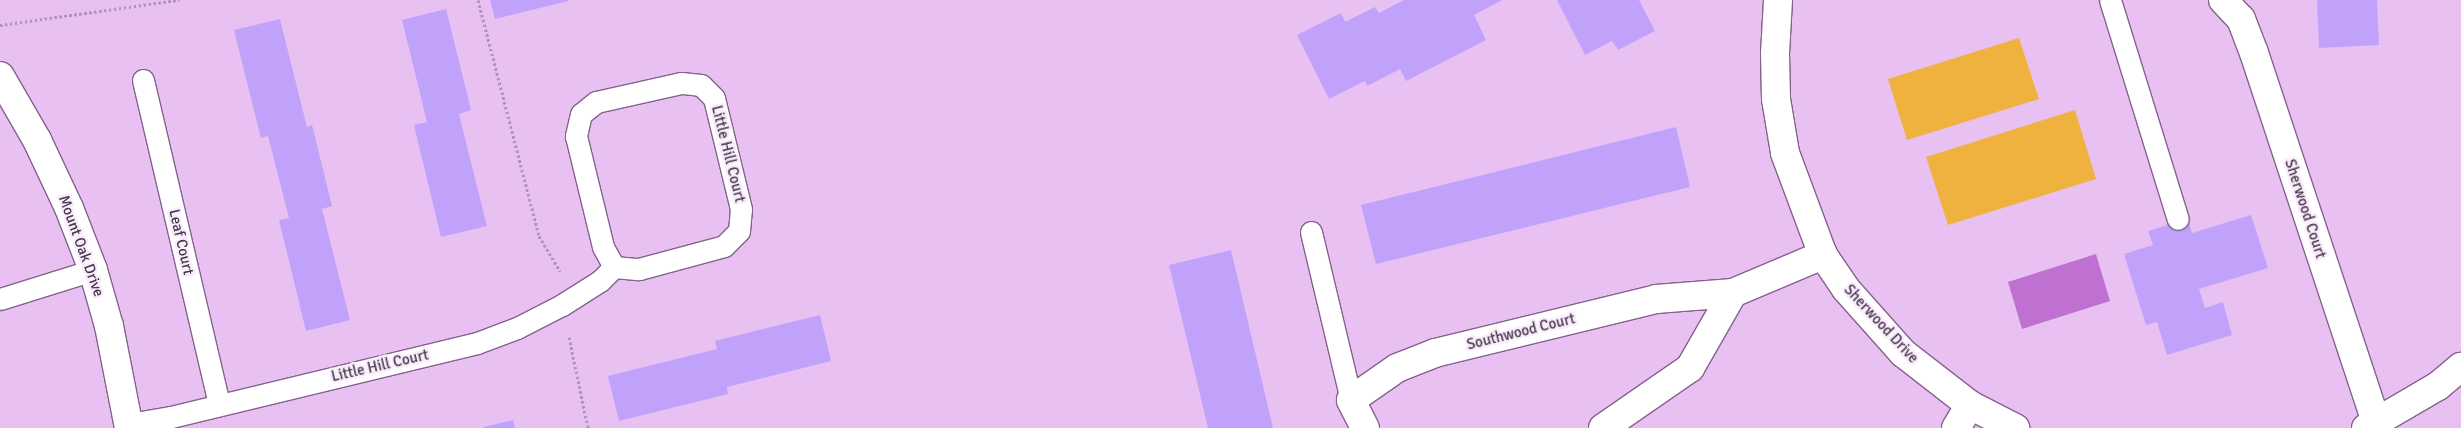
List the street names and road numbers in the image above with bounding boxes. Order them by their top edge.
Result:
street label: Little Hill Court [707,104,749,204]
street label: Sherwood Court [2280,157,2330,261]
street label: Mount Oak Drive [54,193,108,299]
street label: Leaf Court [165,207,197,277]
street label: Sherwood Drive [1840,281,1922,367]
street label: Southwood Court [1465,310,1577,354]
street label: Little Hill Court [330,346,430,386]

